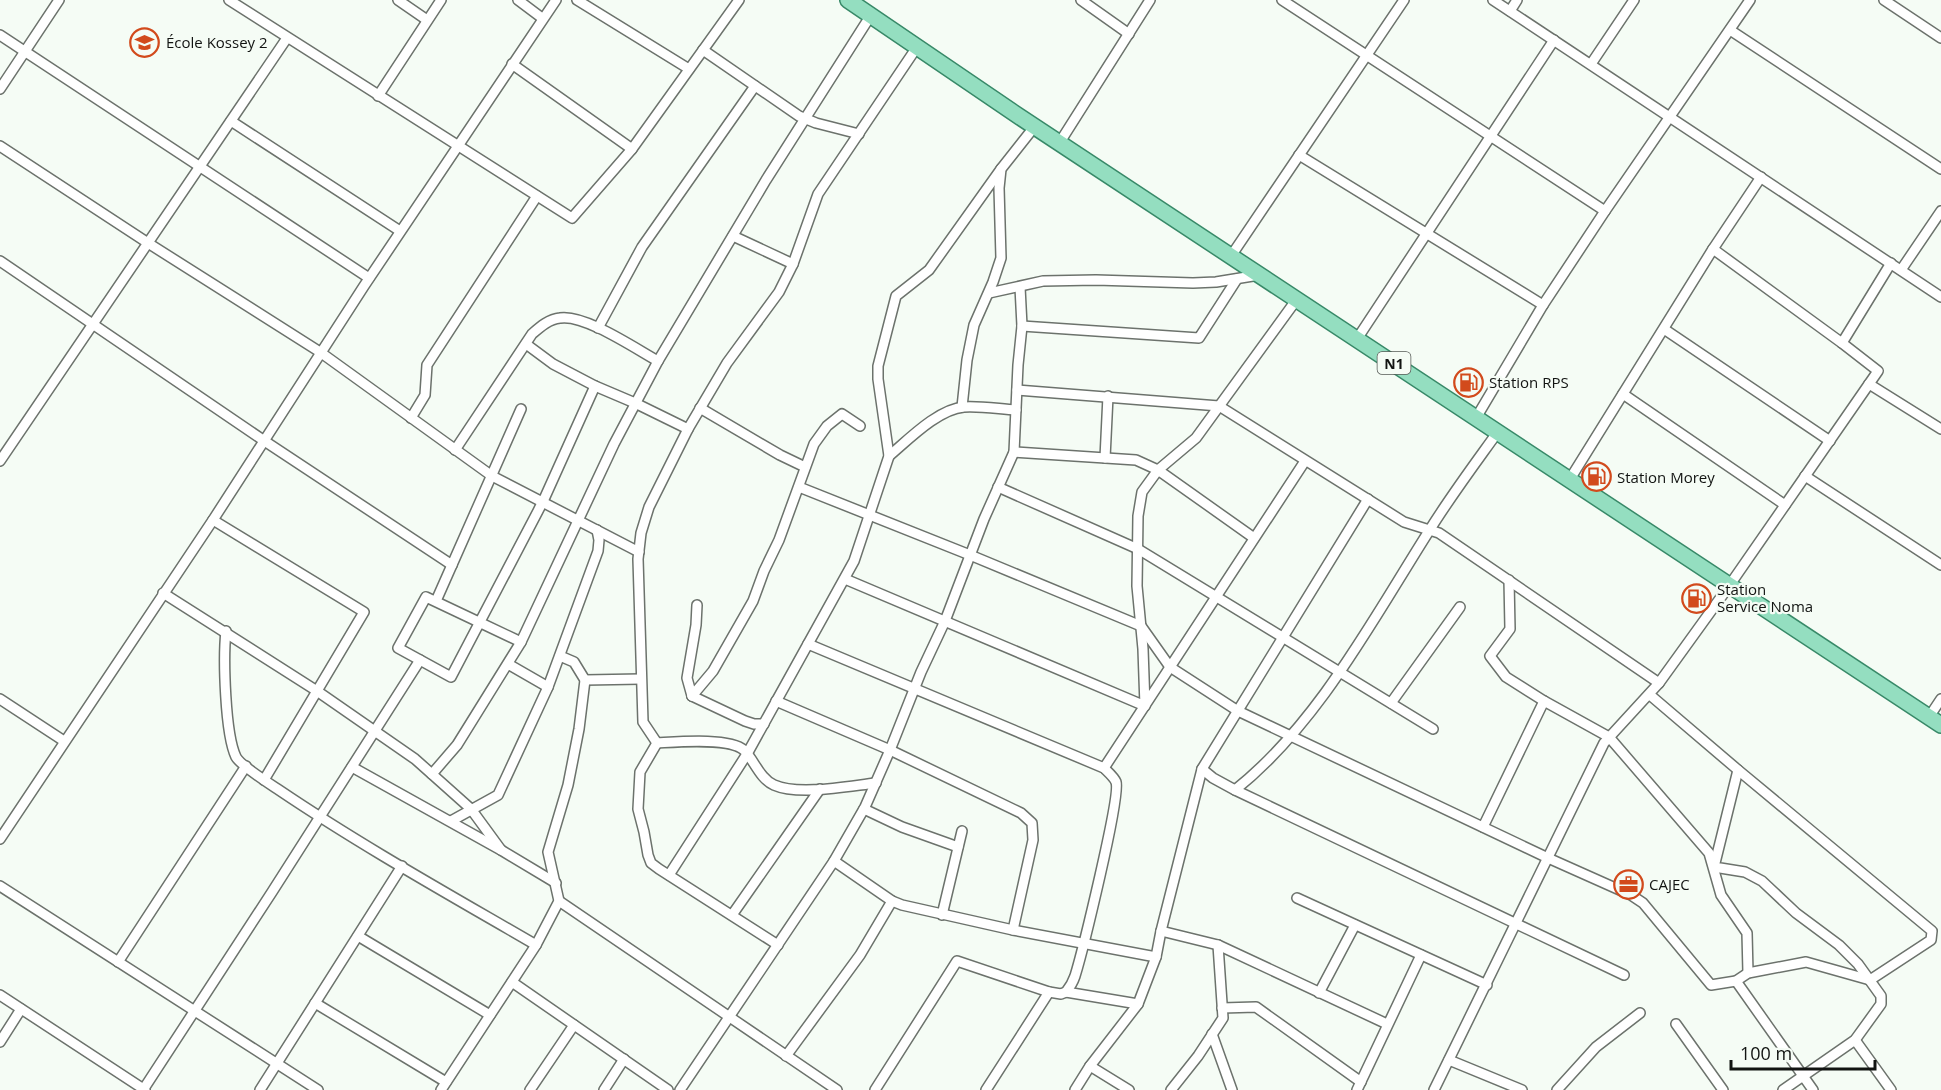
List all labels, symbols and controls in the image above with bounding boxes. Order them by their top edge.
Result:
school or university icon: École Kossey 2 [129,26,161,58]
place label: École Kossey 2 [166,32,268,52]
road number: N1 [1378,352,1410,374]
fuel station icon: Station RPS [1452,366,1484,398]
place label: Station RPS [1489,372,1569,392]
fuel station icon: Station Morey [1580,461,1612,493]
place label: Station Morey [1617,467,1715,487]
place label: Station Service Noma [1717,579,1813,616]
fuel station icon: Station Service Noma [1680,582,1712,614]
office icon: CAJEC [1612,868,1644,900]
place label: CAJEC [1649,874,1690,894]
scale bar [1731,1033,1875,1071]
text: 100 m [1740,1041,1792,1065]

